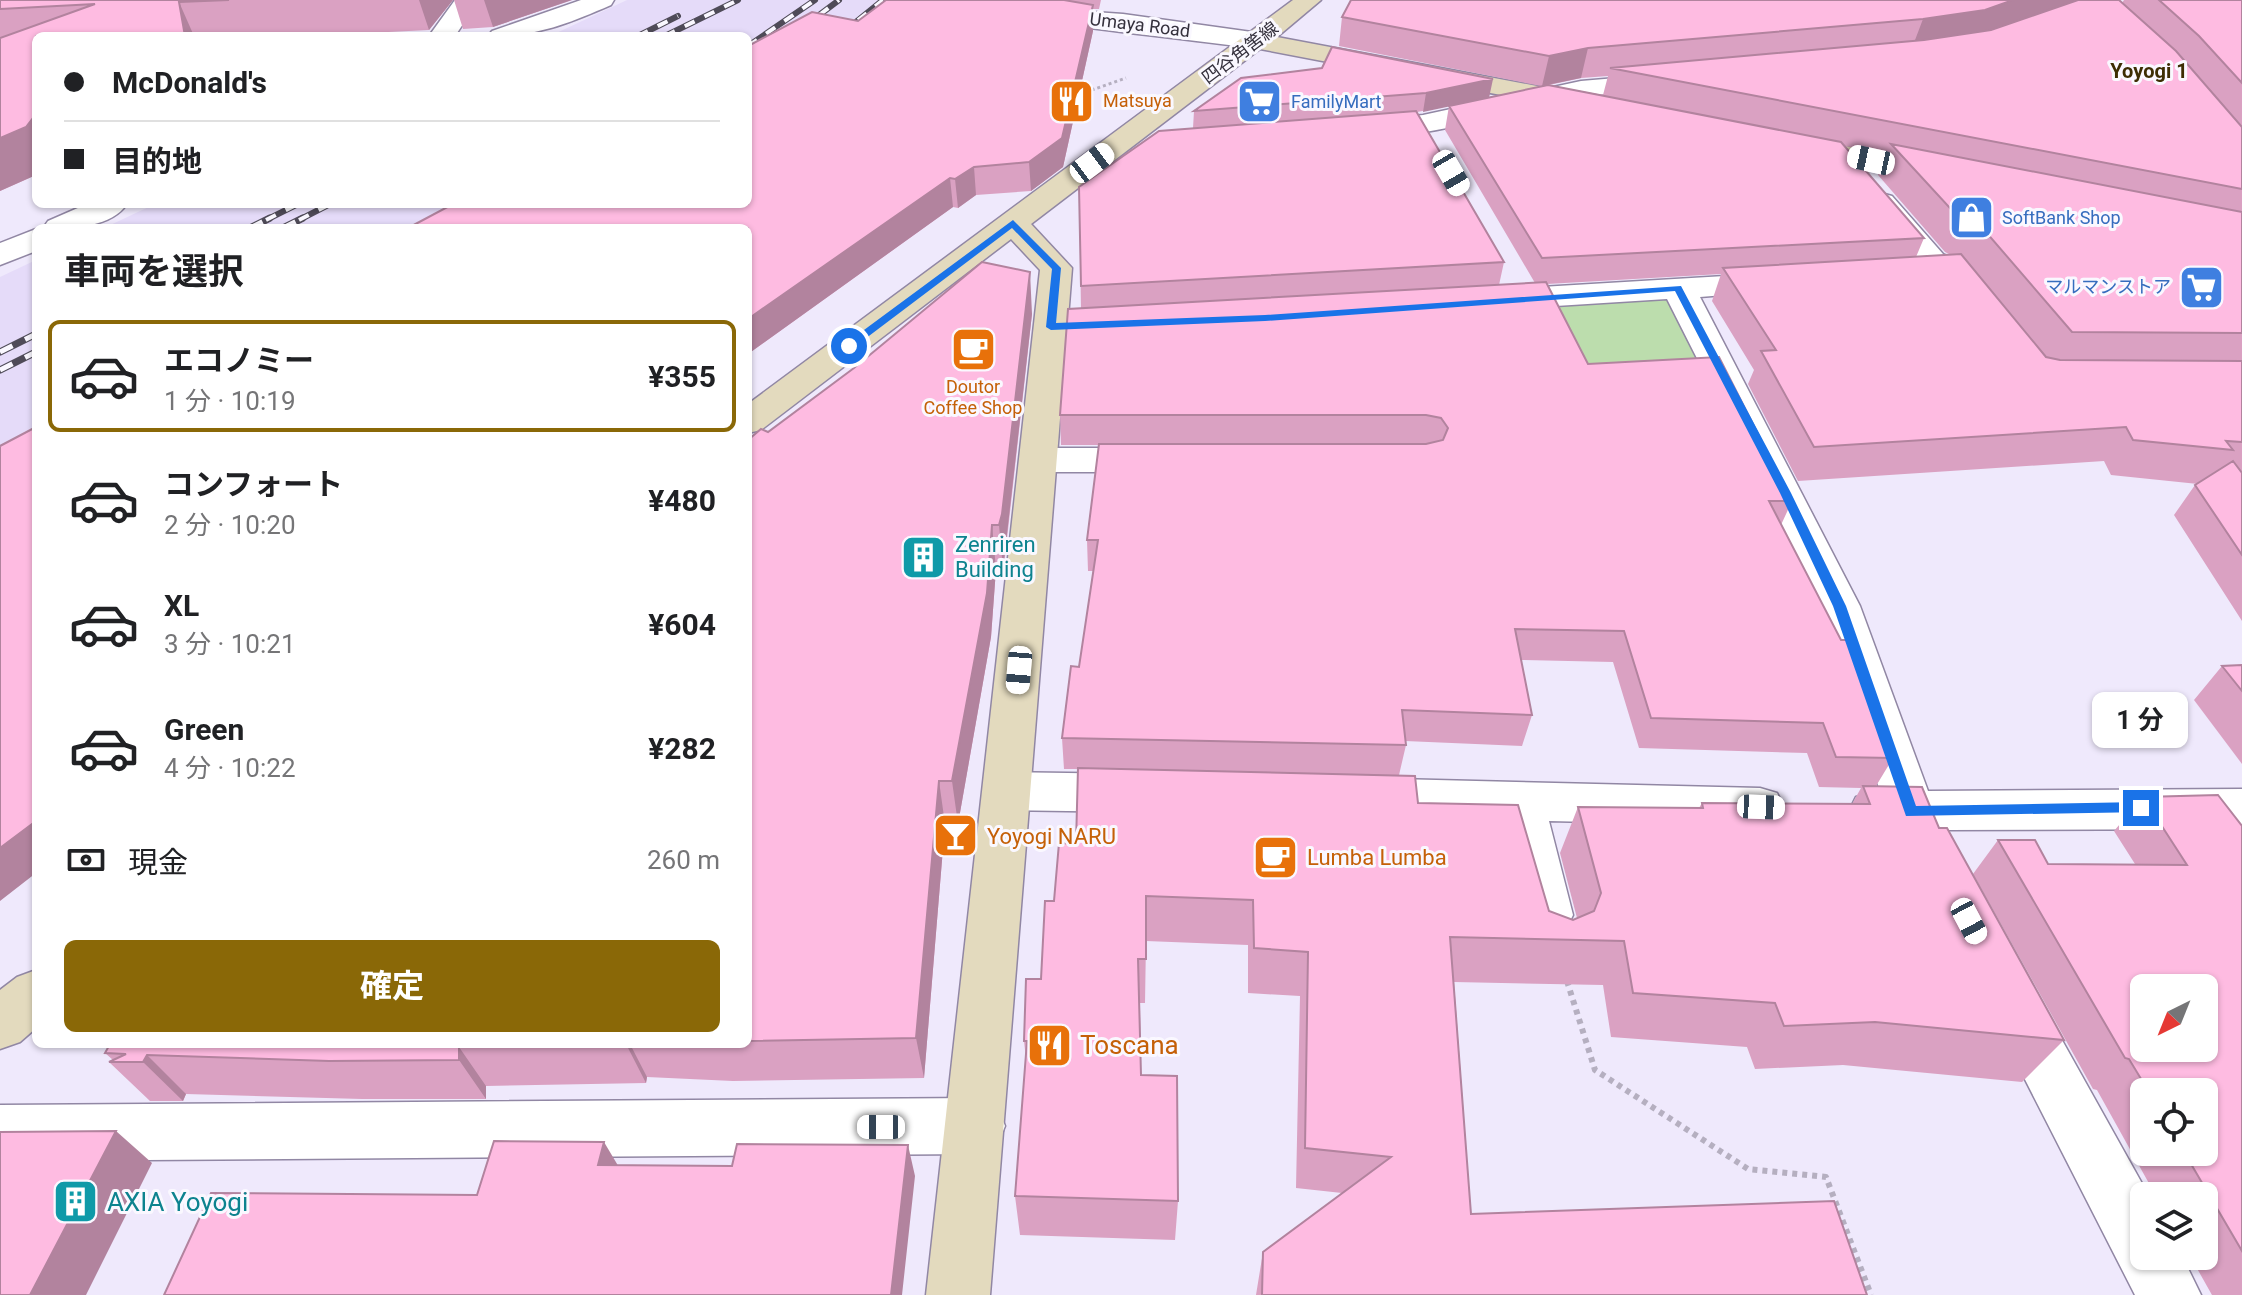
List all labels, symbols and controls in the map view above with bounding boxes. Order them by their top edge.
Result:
street label: Umaya Road [1089,8,1191,41]
street label: 四谷角筈線 [1197,17,1282,88]
district label: Yoyogi 1 [2110,59,2188,83]
text: McDonald's [112,65,267,100]
restaurant icon: Matsuya [1048,77,1096,125]
supermarket icon: FamilyMart [1236,78,1284,126]
place label: Matsuya [1103,90,1172,111]
place label: FamilyMart [1291,91,1382,112]
car [1066,139,1118,187]
car [1845,143,1897,177]
text: 目的地 [112,144,202,179]
car [1429,146,1473,200]
shop icon: SoftBank Shop [1947,194,1995,242]
place label: SoftBank Shop [2002,207,2121,228]
text: 車両を選択 [64,251,244,293]
supermarket icon: マルマンストア [2178,263,2226,311]
place label: マルマンストア [2045,276,2171,297]
cafe icon: Doutor Coffee Shop [949,325,997,373]
route start [831,328,867,364]
icon: car [68,340,140,412]
text: エコノミー [164,343,314,378]
text: ¥355 [648,359,716,394]
place label: Doutor Coffee Shop [924,376,1022,418]
text: 1 分 · 10:19 [164,386,296,416]
icon: car [68,464,140,536]
text: コンフォート [164,467,343,502]
text: ¥480 [648,483,716,518]
text: 2 分 · 10:20 [164,510,296,540]
place label: Zenriren Building [955,532,1036,582]
building icon: Zenriren Building [900,533,948,581]
icon: car [68,588,140,660]
text: XL [164,588,199,623]
text: ¥604 [648,607,716,642]
text: 3 分 · 10:21 [164,629,296,659]
car [1005,645,1033,695]
callout: 1 分 [2093,692,2189,748]
text: 1 分 [2116,705,2164,735]
icon: car [68,712,140,784]
text: Green [164,712,244,747]
text: ¥282 [648,731,716,766]
text: 4 分 · 10:22 [164,753,296,783]
route end [2123,790,2159,826]
car [1737,794,1785,820]
bar icon: Yoyogi NARU [932,812,980,860]
place label: Yoyogi NARU [987,824,1116,849]
cafe icon: Lumba Lumba [1252,833,1300,881]
icon: cash [64,838,108,882]
text: 現金 [128,845,188,880]
text: 260 m [647,845,720,875]
place label: Lumba Lumba [1307,845,1447,870]
car [1947,894,1991,948]
button: 確定 [64,940,720,1032]
north arrow [2130,974,2218,1062]
map controls [2130,974,2218,1270]
restaurant icon: Toscana [1025,1021,1073,1069]
place label: Toscana [1080,1030,1179,1060]
button: locate [2130,1078,2218,1166]
car [857,1115,905,1139]
building icon: AXIA Yoyogi [52,1178,100,1226]
button: layers [2130,1182,2218,1270]
place label: AXIA Yoyogi [107,1187,248,1217]

